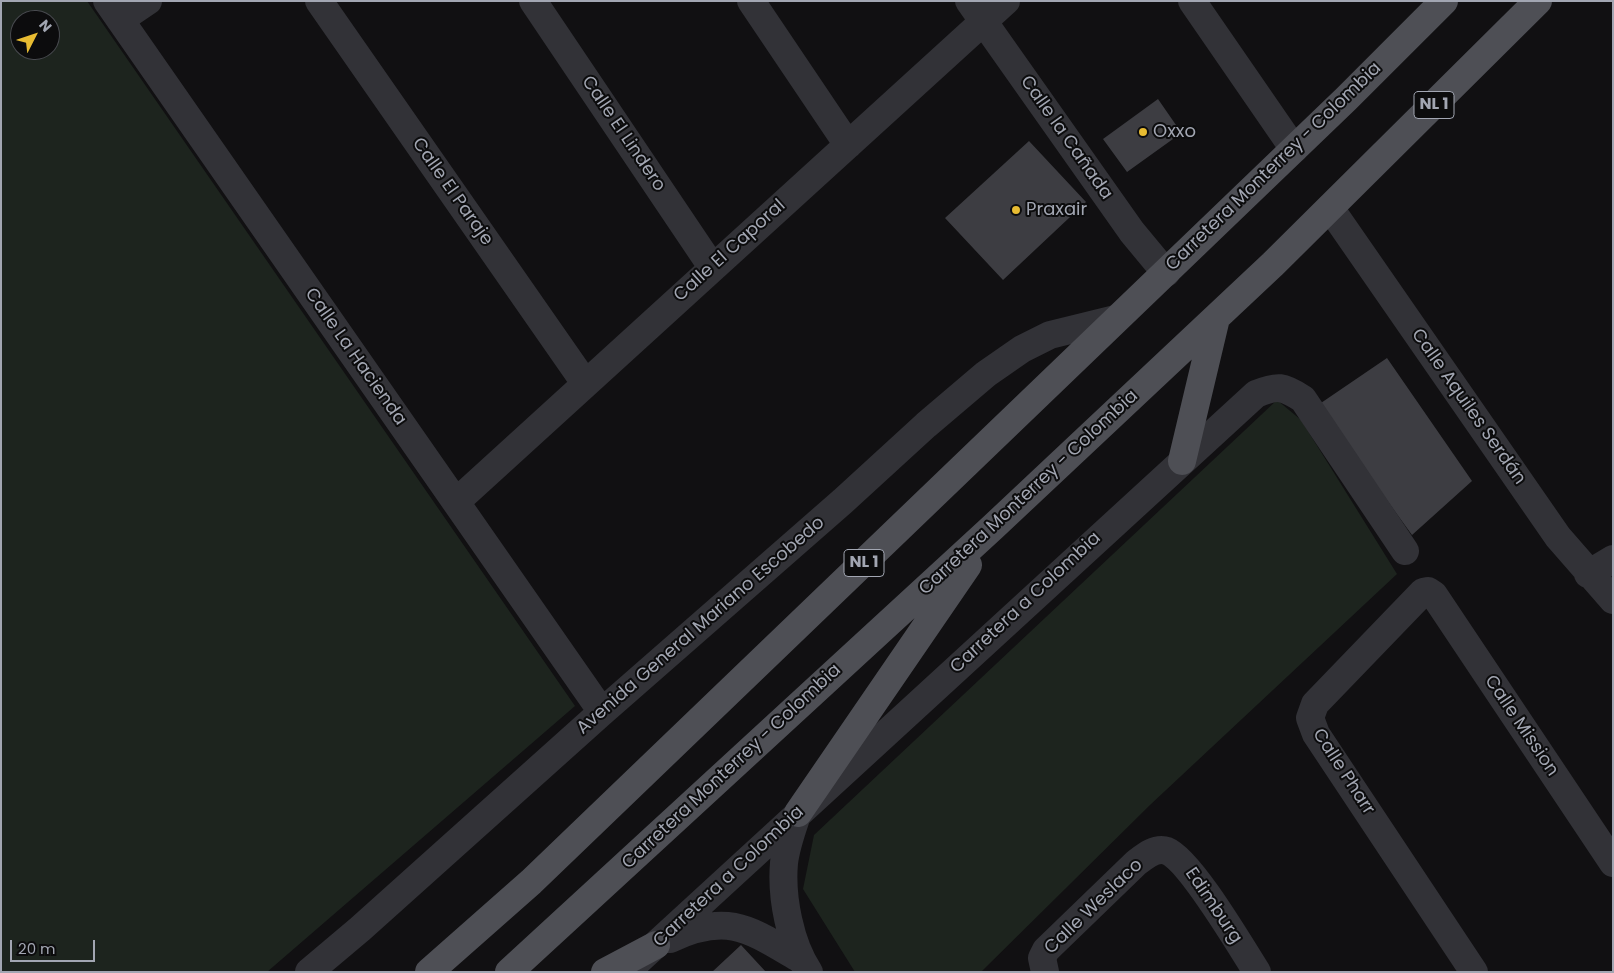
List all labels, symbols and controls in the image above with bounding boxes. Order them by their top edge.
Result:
north arrow [10,10,60,60]
text: N [35,15,57,36]
street label: Carretera Monterrey - Colombia [1162,58,1386,276]
street label: Calle El Lindero [576,72,670,196]
street label: Calle la Cañada [1015,72,1117,204]
road number: NL 1 [1414,92,1454,118]
place label: Oxxo [1153,121,1196,143]
marker: Oxxo [1137,126,1149,138]
street label: Calle El Paraje [407,134,497,250]
street label: Calle El Caporal [670,195,790,307]
place label: Praxair [1026,199,1087,221]
marker: Praxair [1010,204,1022,216]
street label: Calle La Hacienda [300,284,410,430]
street label: Calle Aquiles Serdán [1406,325,1530,489]
street label: Carretera Monterrey - Colombia [915,386,1143,600]
street label: Avenida General Mariano Escobedo [573,512,829,740]
street label: Carretera a Colombia [946,528,1106,678]
road number: NL 1 [844,550,884,576]
street label: Carretera Monterrey - Colombia [618,660,846,874]
street label: Calle Mission [1479,671,1563,781]
street label: Calle Pharr [1307,725,1379,819]
street label: Carretera a Colombia [649,802,809,952]
street label: Calle Weslaco [1040,855,1148,959]
street label: Edimburg [1180,864,1246,948]
scale bar [12,930,98,962]
text: 20 m [18,938,56,959]

